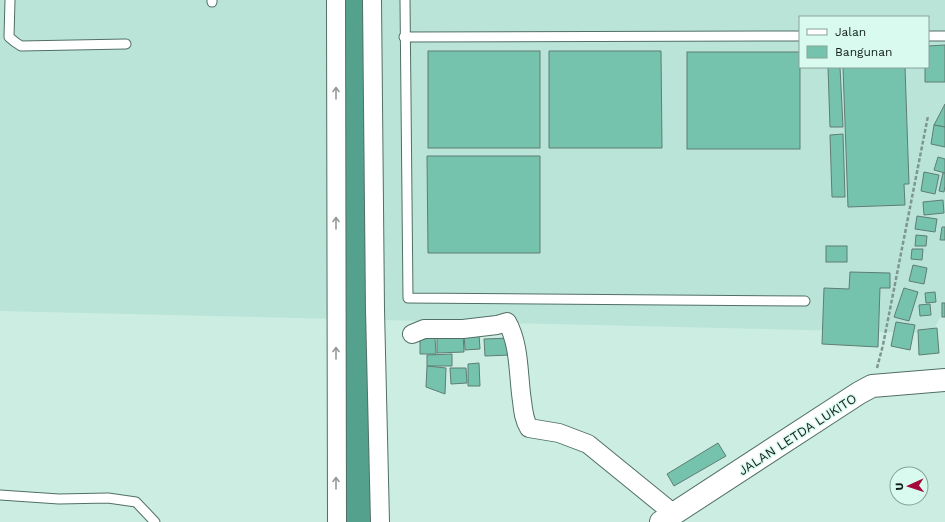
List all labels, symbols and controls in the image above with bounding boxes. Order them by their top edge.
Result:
legend [799,16,929,68]
text: Jalan [835,25,866,39]
text: Bangunan [835,45,893,59]
one-way arrow [332,87,340,100]
one-way arrow [332,217,340,230]
one-way arrow [332,347,340,360]
street label: JALAN LETDA LUKITO [735,391,859,478]
north arrow [889,466,929,506]
one-way arrow [332,477,340,490]
text: U [893,482,906,491]

